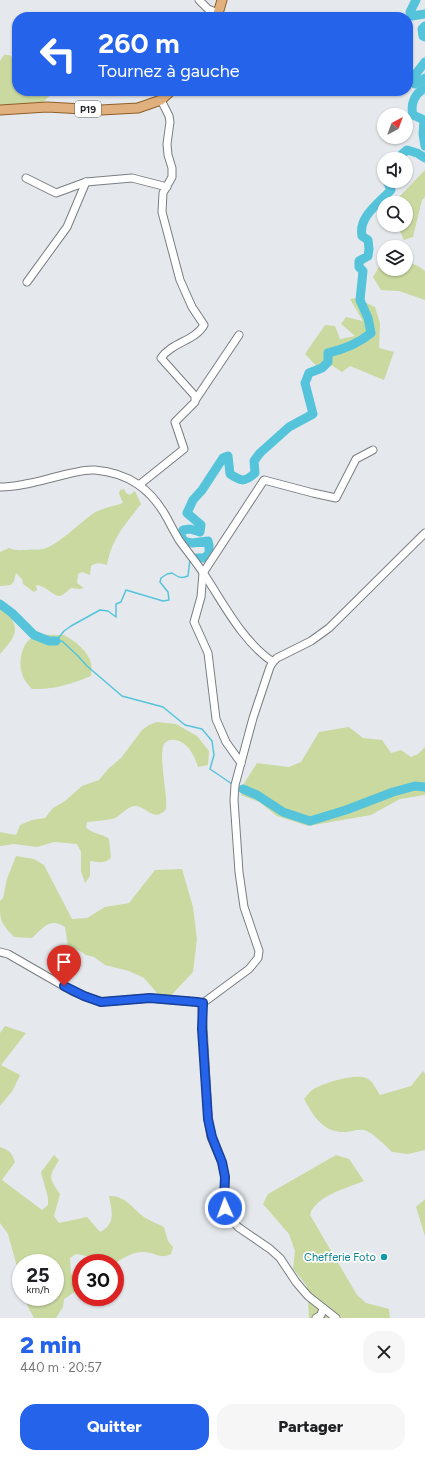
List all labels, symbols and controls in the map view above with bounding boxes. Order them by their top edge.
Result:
text: 260 m [98,26,180,60]
icon: left [32,28,84,80]
text: Tournez à gauche [98,60,240,82]
road number: P19 [75,101,101,117]
north arrow [377,108,413,144]
map controls [377,108,413,276]
button: sound [377,152,413,188]
button: search [377,196,413,232]
button: layers [377,240,413,276]
pin [47,945,81,986]
icon: arrive [53,951,75,973]
position arrow [204,1187,246,1229]
place label: Chefferie Foto [304,1251,376,1264]
marker: Chefferie Foto [379,1252,389,1262]
speed limit sign: 30 [72,1254,124,1306]
text: 25 [26,1263,50,1287]
text: km/h [27,1283,49,1296]
text: 2 min [20,1330,81,1359]
button: close [363,1331,405,1373]
text: 440 m · 20:57 [20,1360,102,1375]
button: Quitter [20,1404,209,1450]
button: Partager [217,1404,405,1450]

